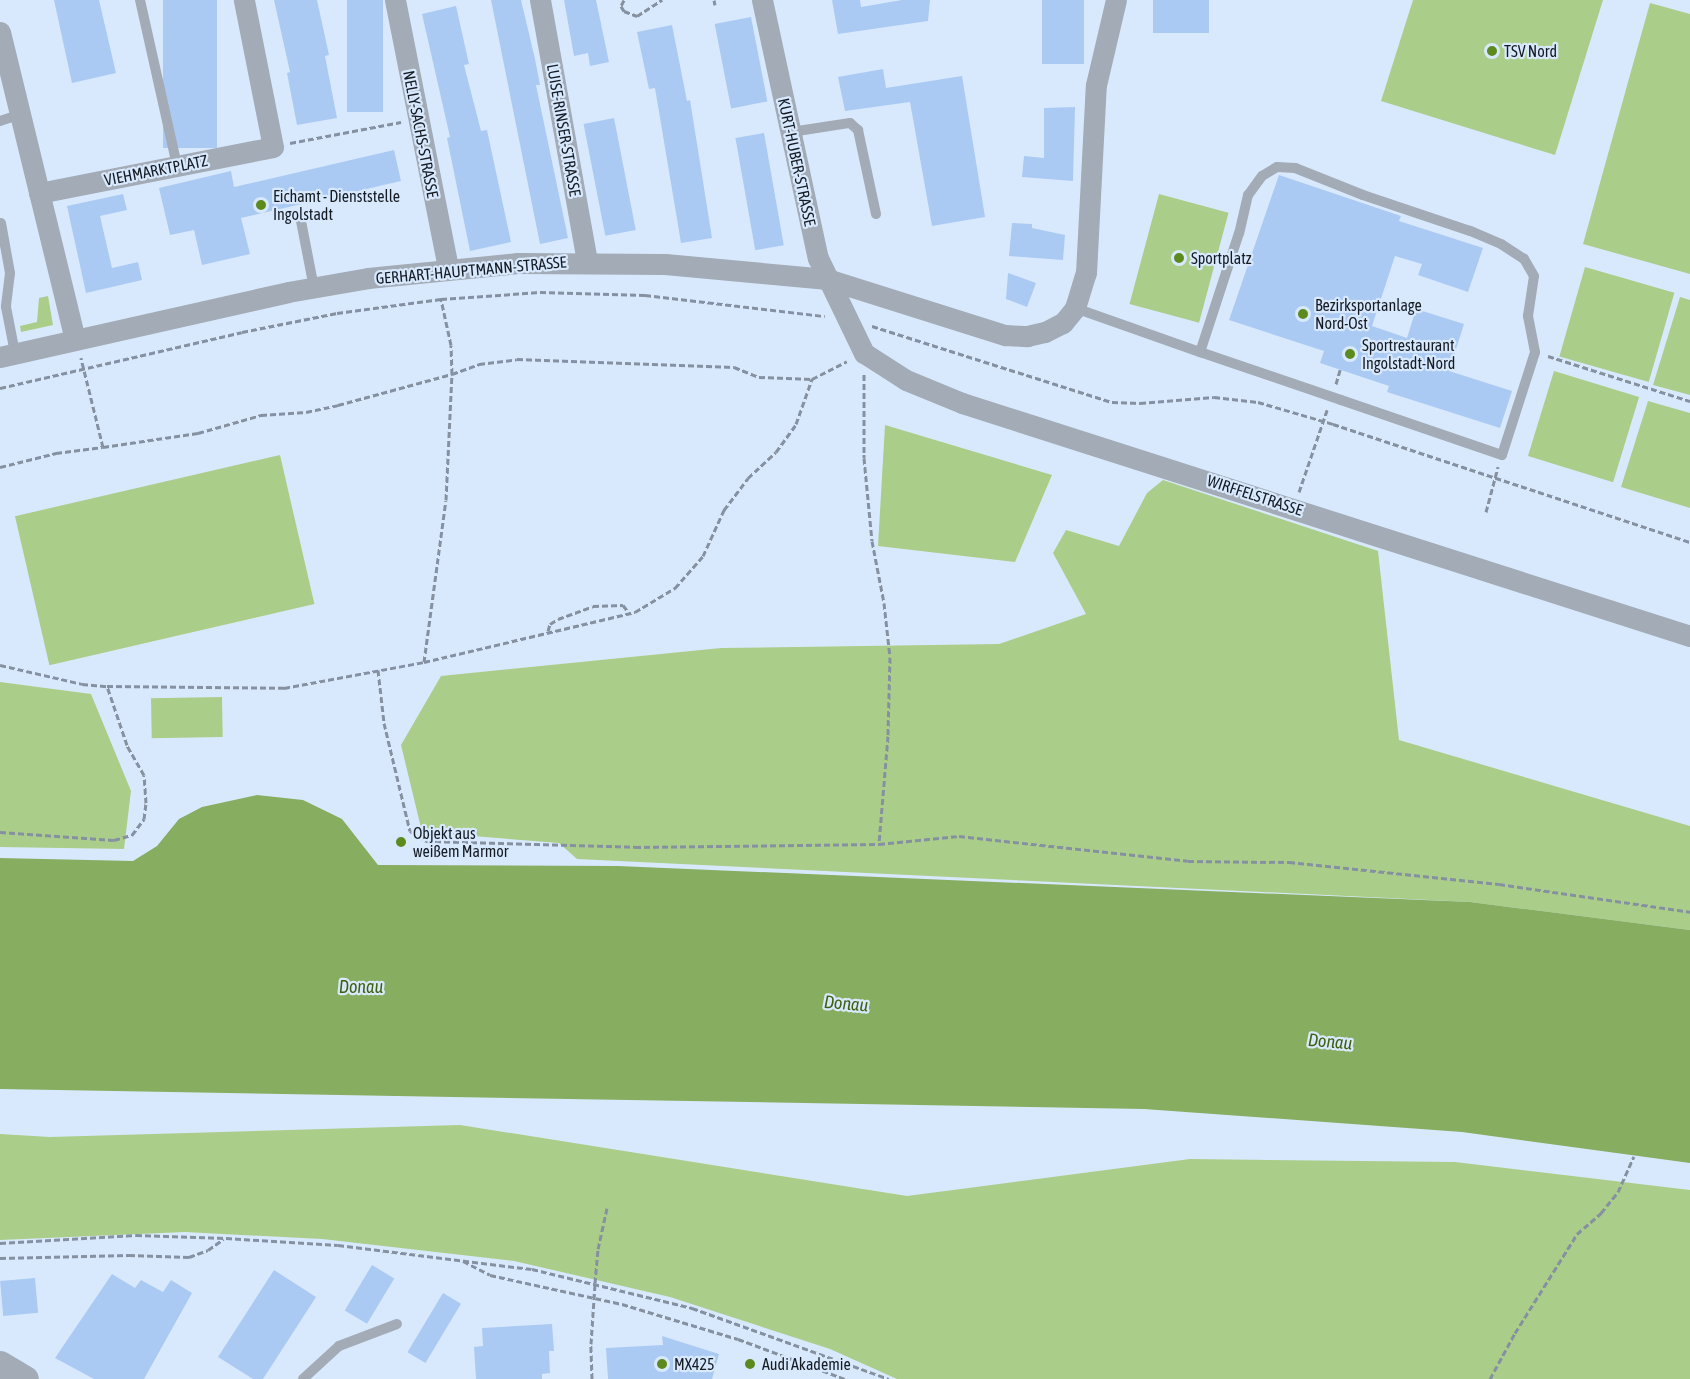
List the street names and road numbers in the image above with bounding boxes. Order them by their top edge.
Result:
street label: LUISE-RINSER-STRASSE [543,62,585,198]
street label: NELLY-SACHS-STRASSE [399,69,443,199]
street label: KURT-HUBER-STRASSE [774,96,820,228]
street label: VIEHMARKTPLATZ [103,151,209,189]
street label: GERHART-HAUPTMANN-STRASSE [375,252,567,288]
street label: WIRFFELSTRASSE [1205,471,1305,519]

